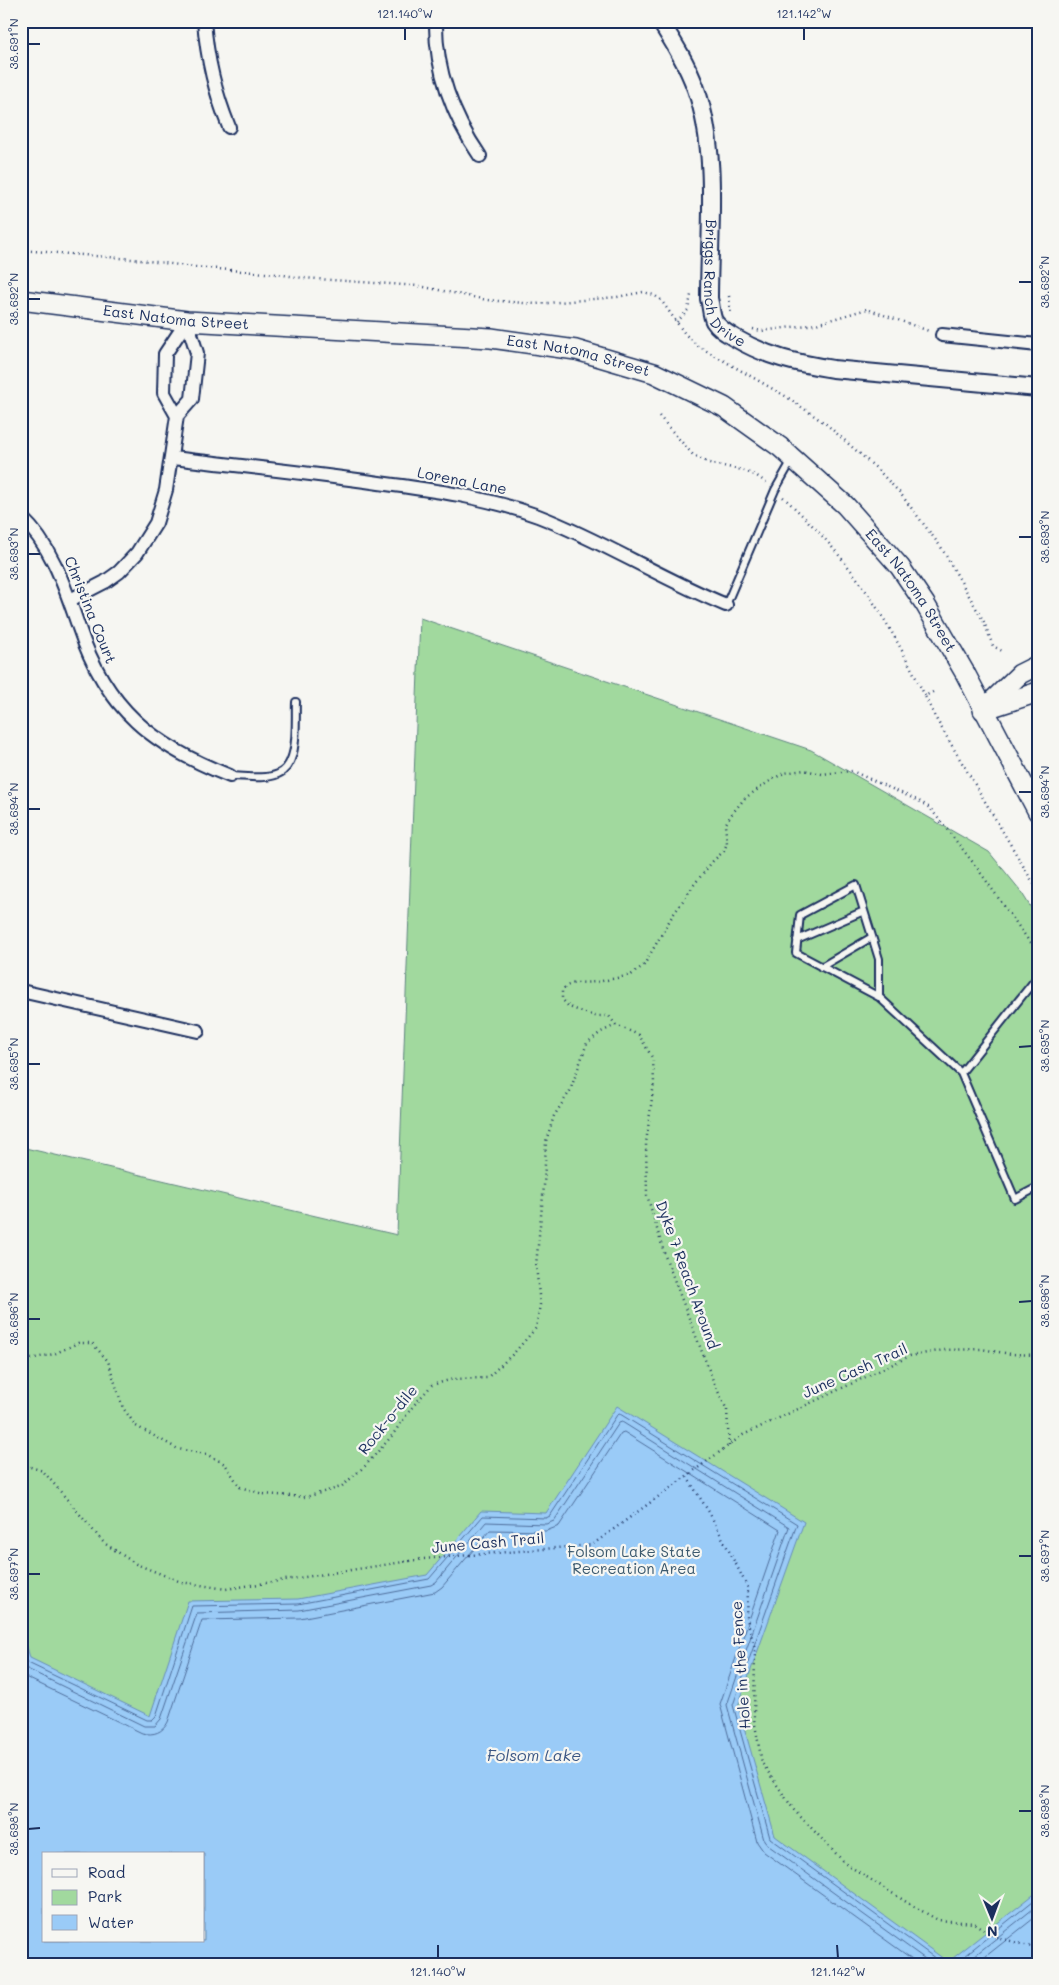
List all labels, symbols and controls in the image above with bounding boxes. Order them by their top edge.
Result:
text: 121.140°W [377,5,433,21]
text: 121.142°W [776,5,832,21]
text: 38.691°N [5,18,21,70]
street label: Briggs Ranch Drive [700,219,750,351]
text: 38.692°N [1036,256,1052,308]
text: 38.692°N [5,273,21,325]
street label: East Natoma Street [102,299,249,333]
street label: East Natoma Street [505,329,653,380]
street label: Lorena Lane [416,462,509,499]
text: 38.693°N [1036,511,1052,563]
street label: East Natoma Street [861,524,962,655]
text: 38.693°N [5,528,21,580]
street label: Christina Court [60,553,122,666]
text: 38.694°N [1036,766,1052,818]
text: 38.694°N [5,783,21,835]
text: 38.695°N [1036,1020,1052,1072]
text: 38.695°N [5,1038,21,1090]
street label: Dyke 7 Reach Around [652,1198,724,1352]
text: 38.696°N [1036,1275,1052,1327]
text: 38.696°N [5,1293,21,1345]
street label: June Cash Trail [799,1338,910,1402]
street label: Rock-o-dile [353,1380,421,1458]
street label: June Cash Trail [431,1527,545,1557]
text: 38.697°N [1036,1530,1052,1582]
park label: Folsom Lake State Recreation Area [567,1541,701,1578]
text: 38.697°N [5,1548,21,1600]
street label: Hole in the Fence [726,1600,754,1730]
water label: Folsom Lake [487,1744,581,1765]
text: 38.698°N [1036,1785,1052,1837]
text: 38.698°N [5,1803,21,1855]
legend [42,1852,205,1942]
text: Road [88,1862,125,1882]
text: Park [88,1886,122,1906]
north arrow [966,1892,1016,1942]
text: Water [88,1912,134,1932]
text: N [987,1922,998,1941]
text: 121.140°W [410,1963,466,1979]
text: 121.142°W [810,1963,866,1979]

